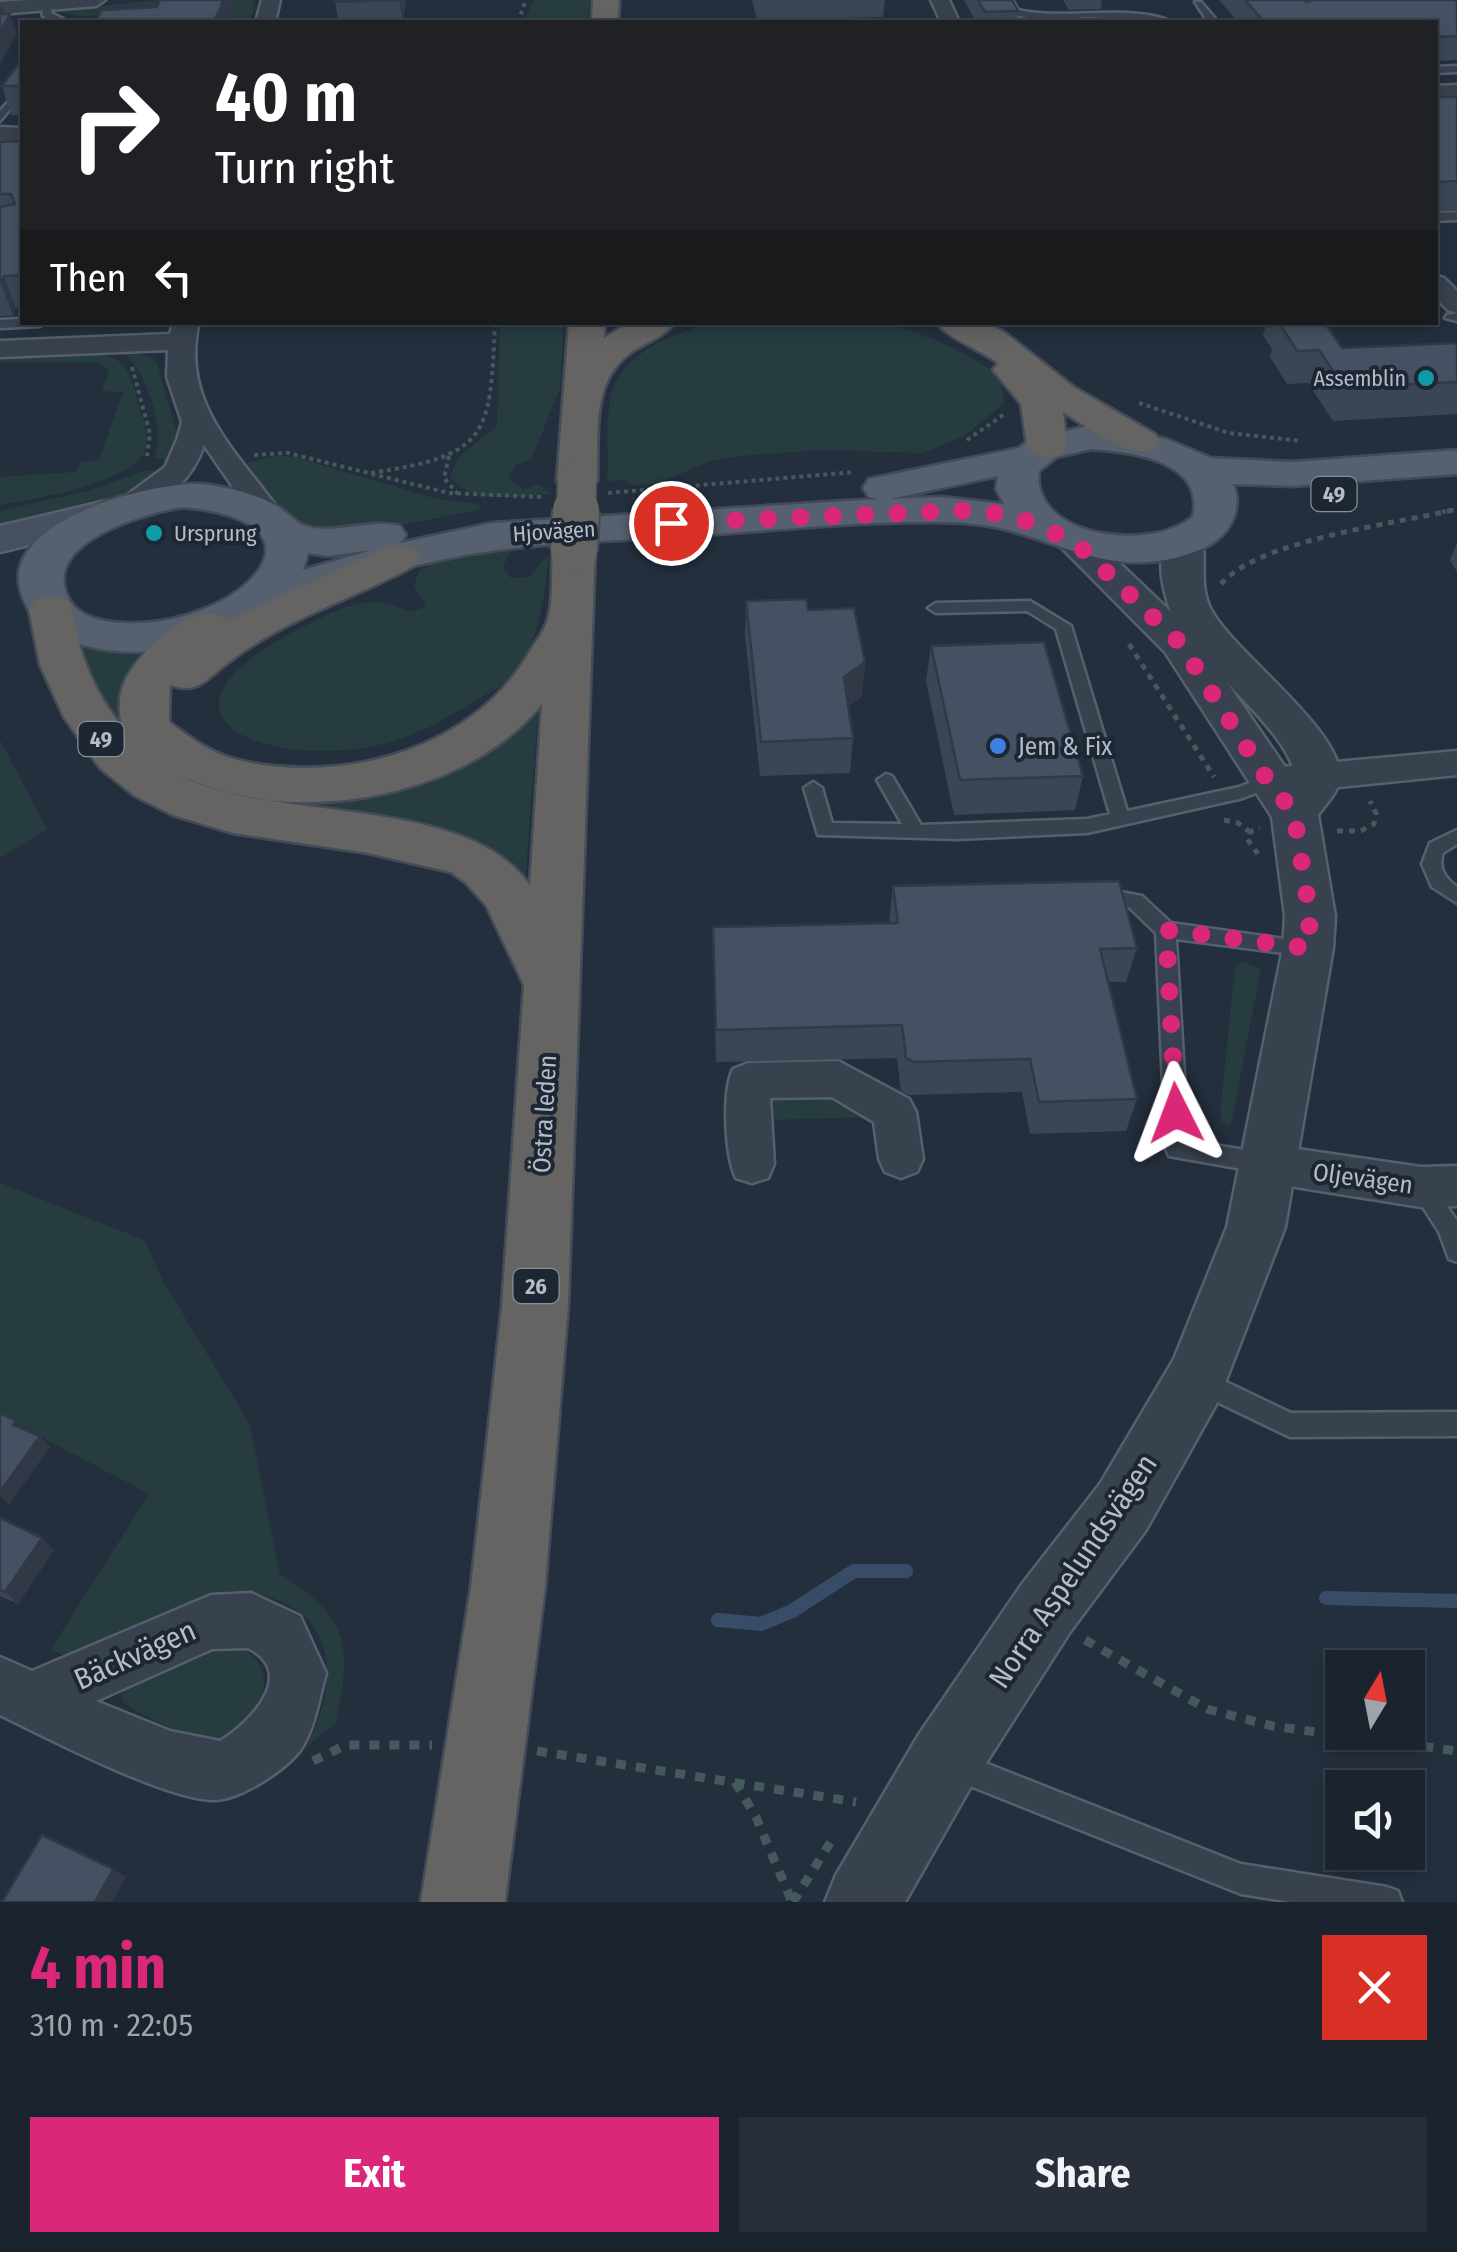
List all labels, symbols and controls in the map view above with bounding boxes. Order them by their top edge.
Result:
text: 40 m [215,56,357,140]
icon: right [50,60,180,190]
text: Turn right [215,141,394,195]
icon: left [146,250,201,305]
text: Then [50,255,126,301]
place label: Assemblin [1313,365,1406,392]
marker: Assemblin [1415,367,1437,389]
road number: 49 [1312,477,1356,511]
pin [629,481,714,566]
icon: arrive [644,496,699,551]
street label: Hjovägen [512,515,596,548]
place label: Ursprung [174,520,257,547]
marker: Ursprung [143,522,165,544]
road number: 49 [78,722,124,756]
place label: Jem & Fix [1018,732,1112,762]
marker: Jem & Fix [987,735,1009,757]
street label: Östra leden [526,1054,563,1174]
position arrow [1124,1061,1228,1165]
street label: Oljevägen [1311,1157,1415,1201]
road number: 26 [514,1269,558,1303]
street label: Norra Aspelundsvägen [981,1447,1165,1695]
street label: Bäckvägen [69,1612,201,1698]
north arrow [1325,1650,1425,1750]
map controls [1325,1650,1425,1870]
button: sound [1325,1770,1425,1870]
text: 4 min [30,1932,166,2004]
button: close [1322,1935,1427,2040]
text: 310 m · 22:05 [30,2006,193,2044]
button: Exit [30,2117,719,2232]
button: Share [739,2117,1427,2232]

